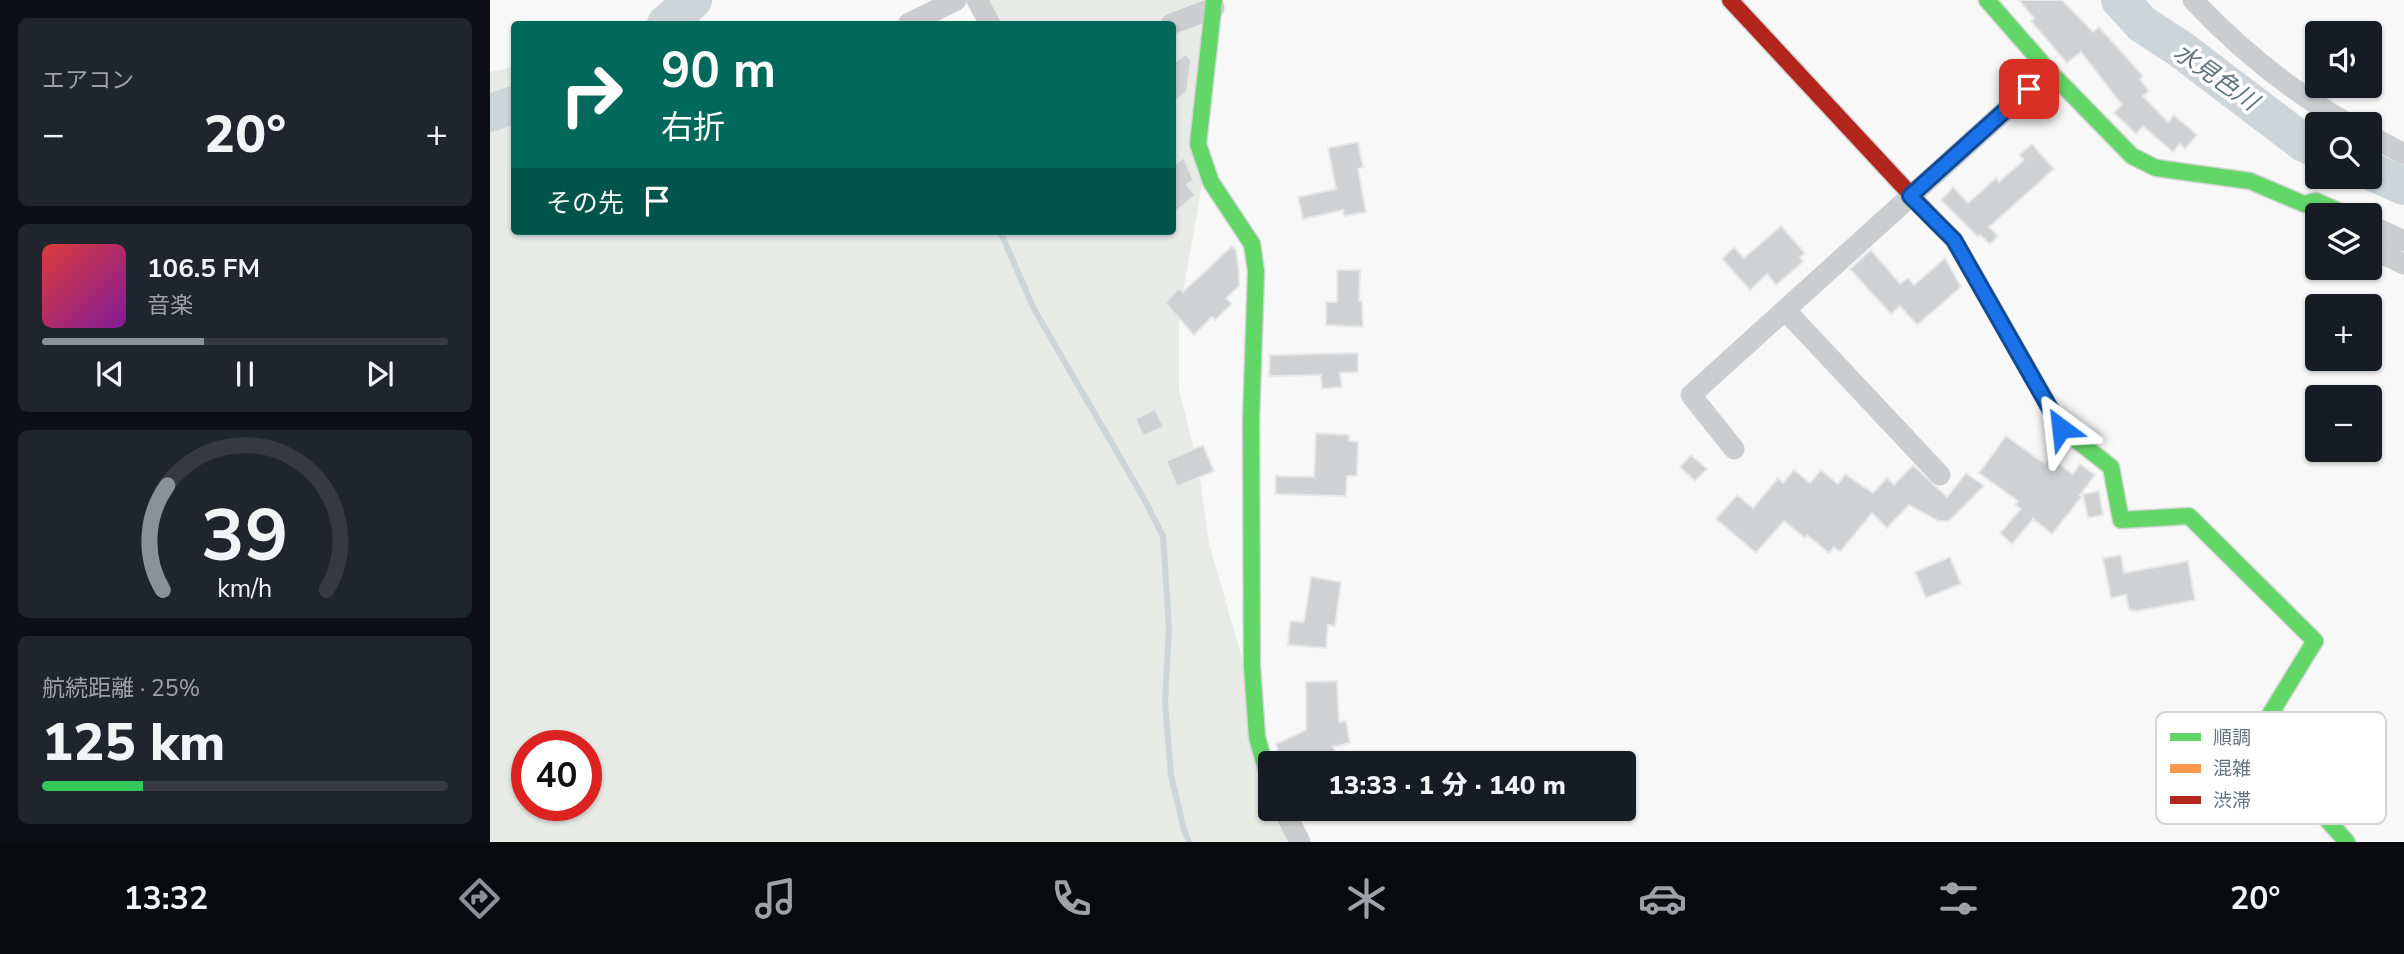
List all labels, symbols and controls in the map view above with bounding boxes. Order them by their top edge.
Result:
map controls [2305,21,2382,462]
button: sound [2305,21,2382,98]
water label: 水見色川 [2168,36,2267,119]
text: 90 m [661,37,776,104]
icon: right [546,49,637,140]
pin [1999,59,2059,119]
text: エアコン [42,65,134,96]
icon: arrive [2010,70,2048,108]
text: 20° [204,99,286,170]
text: 右折 [661,106,725,149]
text: − [42,109,65,160]
text: + [425,109,448,160]
button: search [2305,112,2382,189]
icon: arrive [638,182,676,220]
text: その先 [546,186,624,221]
button: layers [2305,203,2382,280]
text: 106.5 FM [147,251,260,286]
text: 音楽 [147,290,193,321]
button: + [2305,294,2382,371]
icon: previous [91,355,129,393]
icon: pause [226,355,264,393]
icon: next [361,355,399,393]
button: − [2305,385,2382,462]
position arrow [2024,391,2098,465]
text: 39 [201,486,289,586]
text: km/h [217,572,273,606]
text: 航続距離 · 25% [42,673,200,704]
text: 125 km [42,707,225,778]
legend [2156,712,2386,824]
text: 順調 [2213,725,2251,751]
speed limit sign: 40 [511,730,602,821]
text: 混雑 [2213,756,2251,782]
text: 13:33 · 1 分 · 140 m [1328,768,1566,803]
text: 渋滞 [2213,788,2251,814]
icon: directions [455,874,504,923]
icon: music [751,874,800,923]
icon: phone [1047,874,1096,923]
icon: climate [1342,874,1391,923]
icon: car [1638,874,1687,923]
icon: filters [1934,874,1983,923]
text: 13:32 [123,877,208,920]
text: 20° [2230,877,2280,920]

